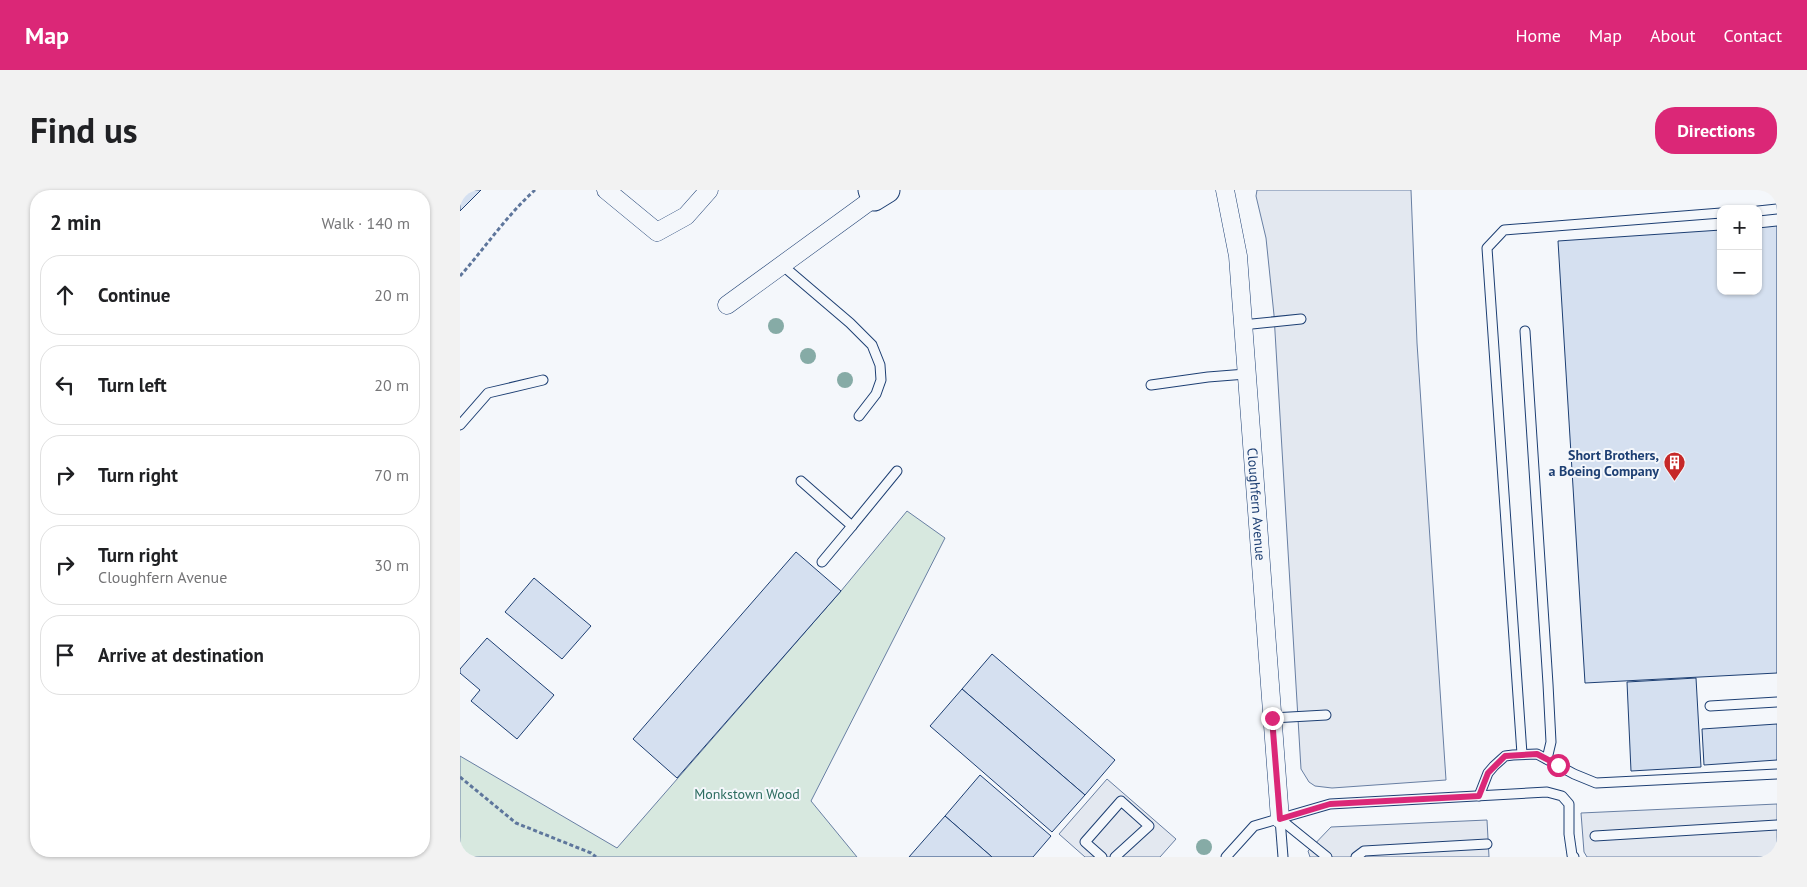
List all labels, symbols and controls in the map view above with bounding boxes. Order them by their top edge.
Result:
text: Map [25,20,69,51]
text: Home [1515,24,1561,47]
text: Map [1589,24,1622,47]
text: About [1650,24,1696,47]
text: Contact [1724,24,1782,47]
text: Find us [30,107,138,153]
button: Directions [1655,107,1777,154]
map controls [1717,205,1762,295]
button: + [1717,205,1762,250]
text: 2 min [50,209,101,236]
text: Walk · 140 m [321,213,410,233]
button: − [1717,250,1762,295]
icon: ahead [51,281,79,309]
text: Continue [98,283,170,307]
text: 20 m [374,285,409,305]
icon: left [51,371,79,399]
text: Turn left [98,373,167,397]
text: 20 m [374,375,409,395]
place label: Short Brothers, a Boeing Company [1548,446,1659,480]
street label: Cloughfern Avenue [1243,447,1270,561]
building icon: Short Brothers, a Boeing Company [1663,451,1687,482]
icon: right [51,461,79,489]
text: Turn right [98,463,178,487]
text: 70 m [374,465,409,485]
text: Turn right [98,543,178,567]
icon: right [51,551,79,579]
text: 30 m [374,555,409,575]
text: Cloughfern Avenue [98,567,227,587]
icon: arrive [51,641,79,669]
text: Arrive at destination [98,643,264,667]
route end [1261,707,1284,730]
route start [1547,754,1570,777]
park label: Monkstown Wood [694,785,800,803]

